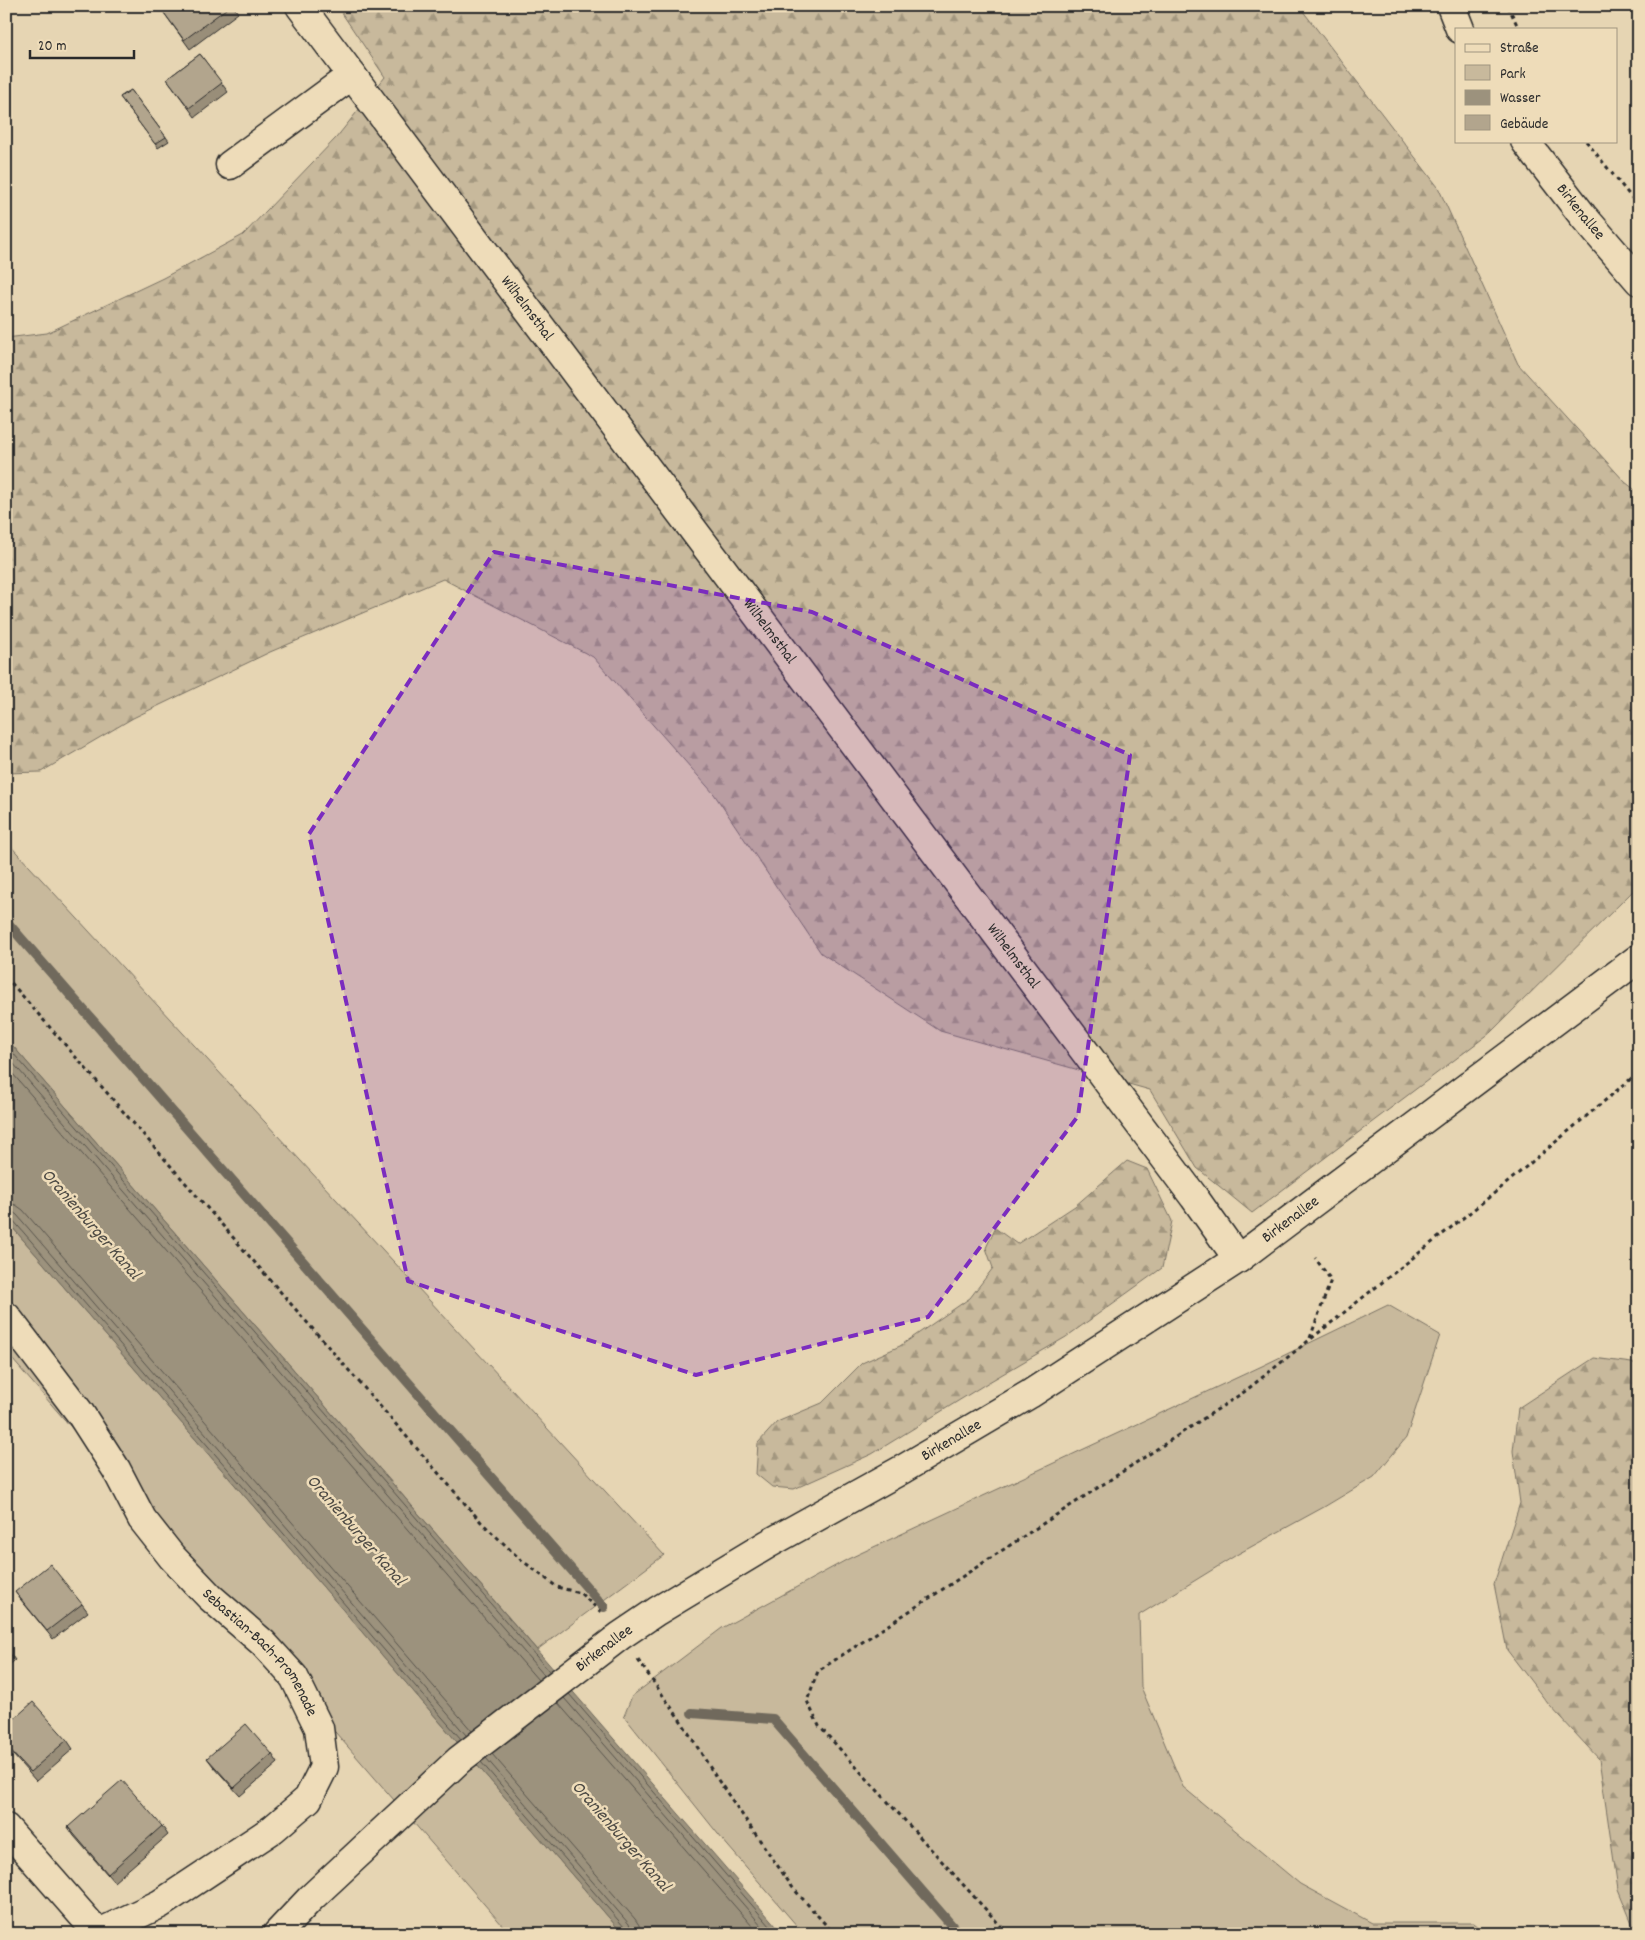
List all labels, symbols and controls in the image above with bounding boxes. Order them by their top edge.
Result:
scale bar [30,28,134,60]
legend [1455,28,1618,142]
text: 20 m [38,36,66,58]
text: Straße [1500,38,1539,60]
text: Park [1500,64,1526,86]
text: Wasser [1500,88,1541,110]
text: Gebäude [1500,114,1549,136]
street label: Birkenallee [1551,179,1610,245]
street label: Wilhelmsthal [495,271,559,346]
street label: Wilhelmsthal [737,594,802,669]
street label: Wilhelmsthal [981,919,1045,994]
water label: Oranienburger Kanal [35,1164,146,1287]
street label: Birkenallee [1257,1190,1324,1249]
street label: Birkenallee [917,1414,986,1467]
water label: Oranienburger Kanal [300,1470,411,1593]
street label: Sebastian-Bach-Promenade [196,1583,323,1720]
street label: Birkenallee [571,1619,637,1678]
water label: Oranienburger Kanal [565,1776,676,1899]

